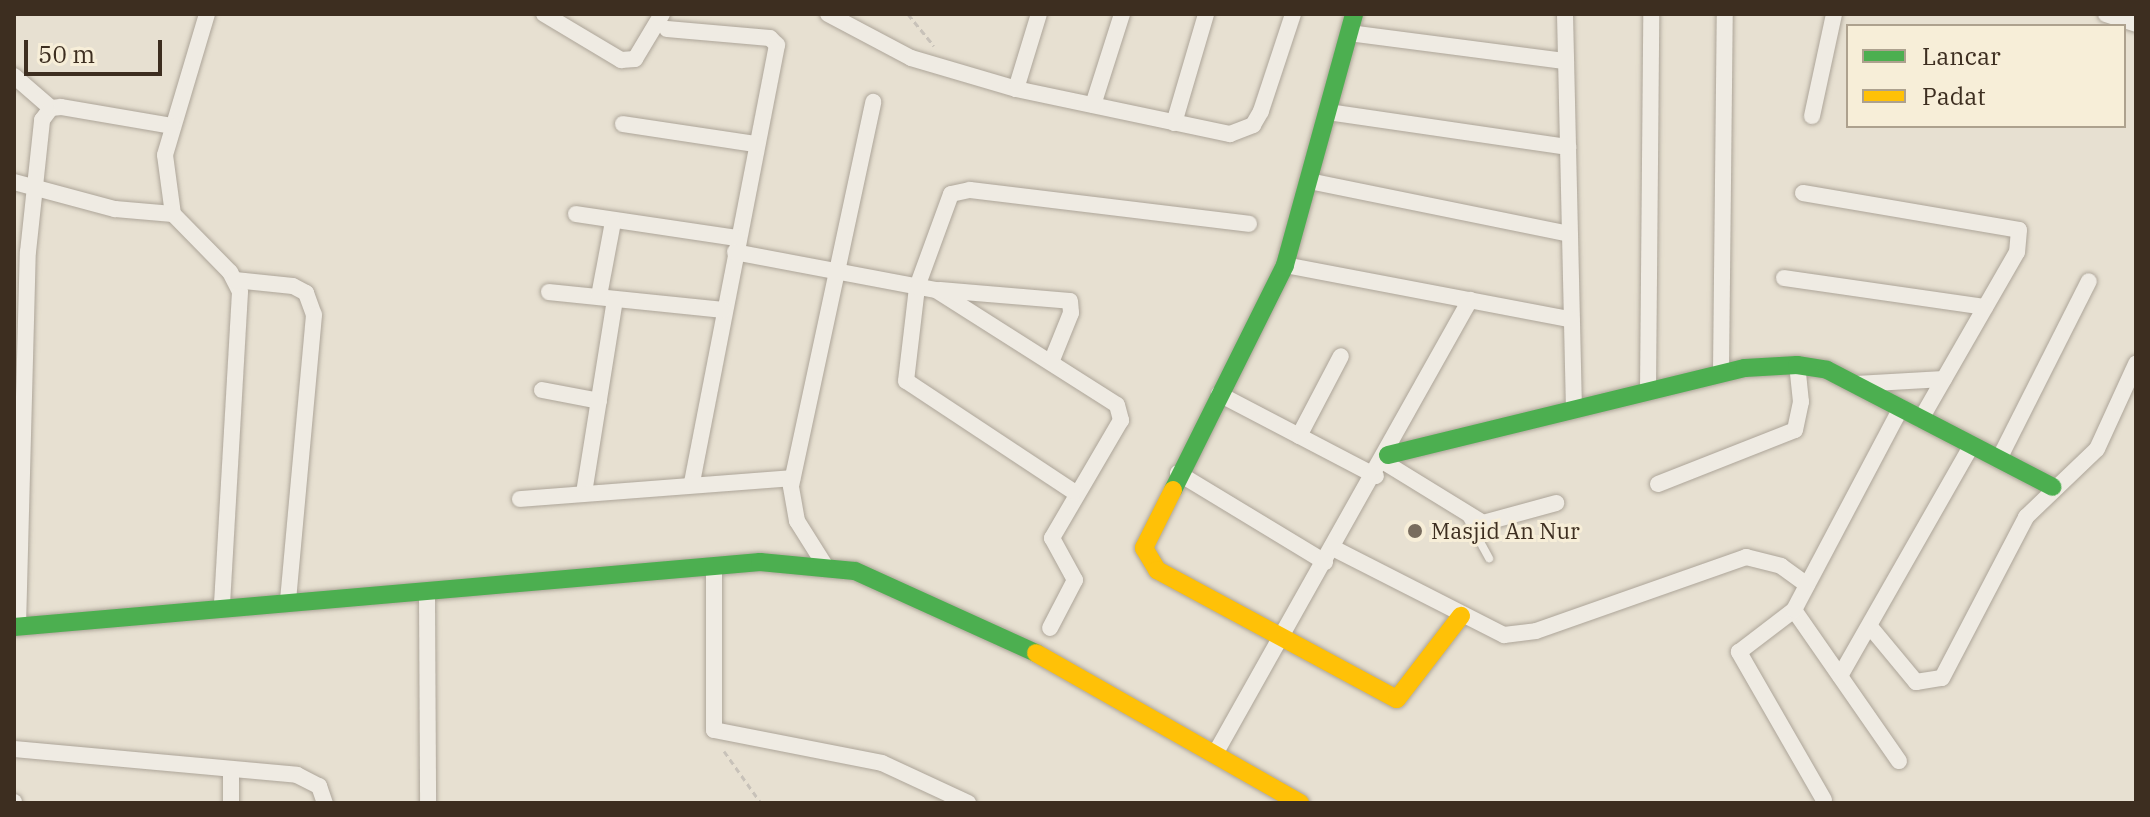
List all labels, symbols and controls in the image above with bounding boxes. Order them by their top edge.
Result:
scale bar [28,24,166,74]
legend [1846,24,2126,128]
text: 50 m [38,38,95,70]
text: Lancar [1922,40,2001,72]
text: Padat [1922,80,1986,112]
place label: Masjid An Nur [1431,518,1580,544]
marker: Masjid An Nur [1406,522,1424,540]

